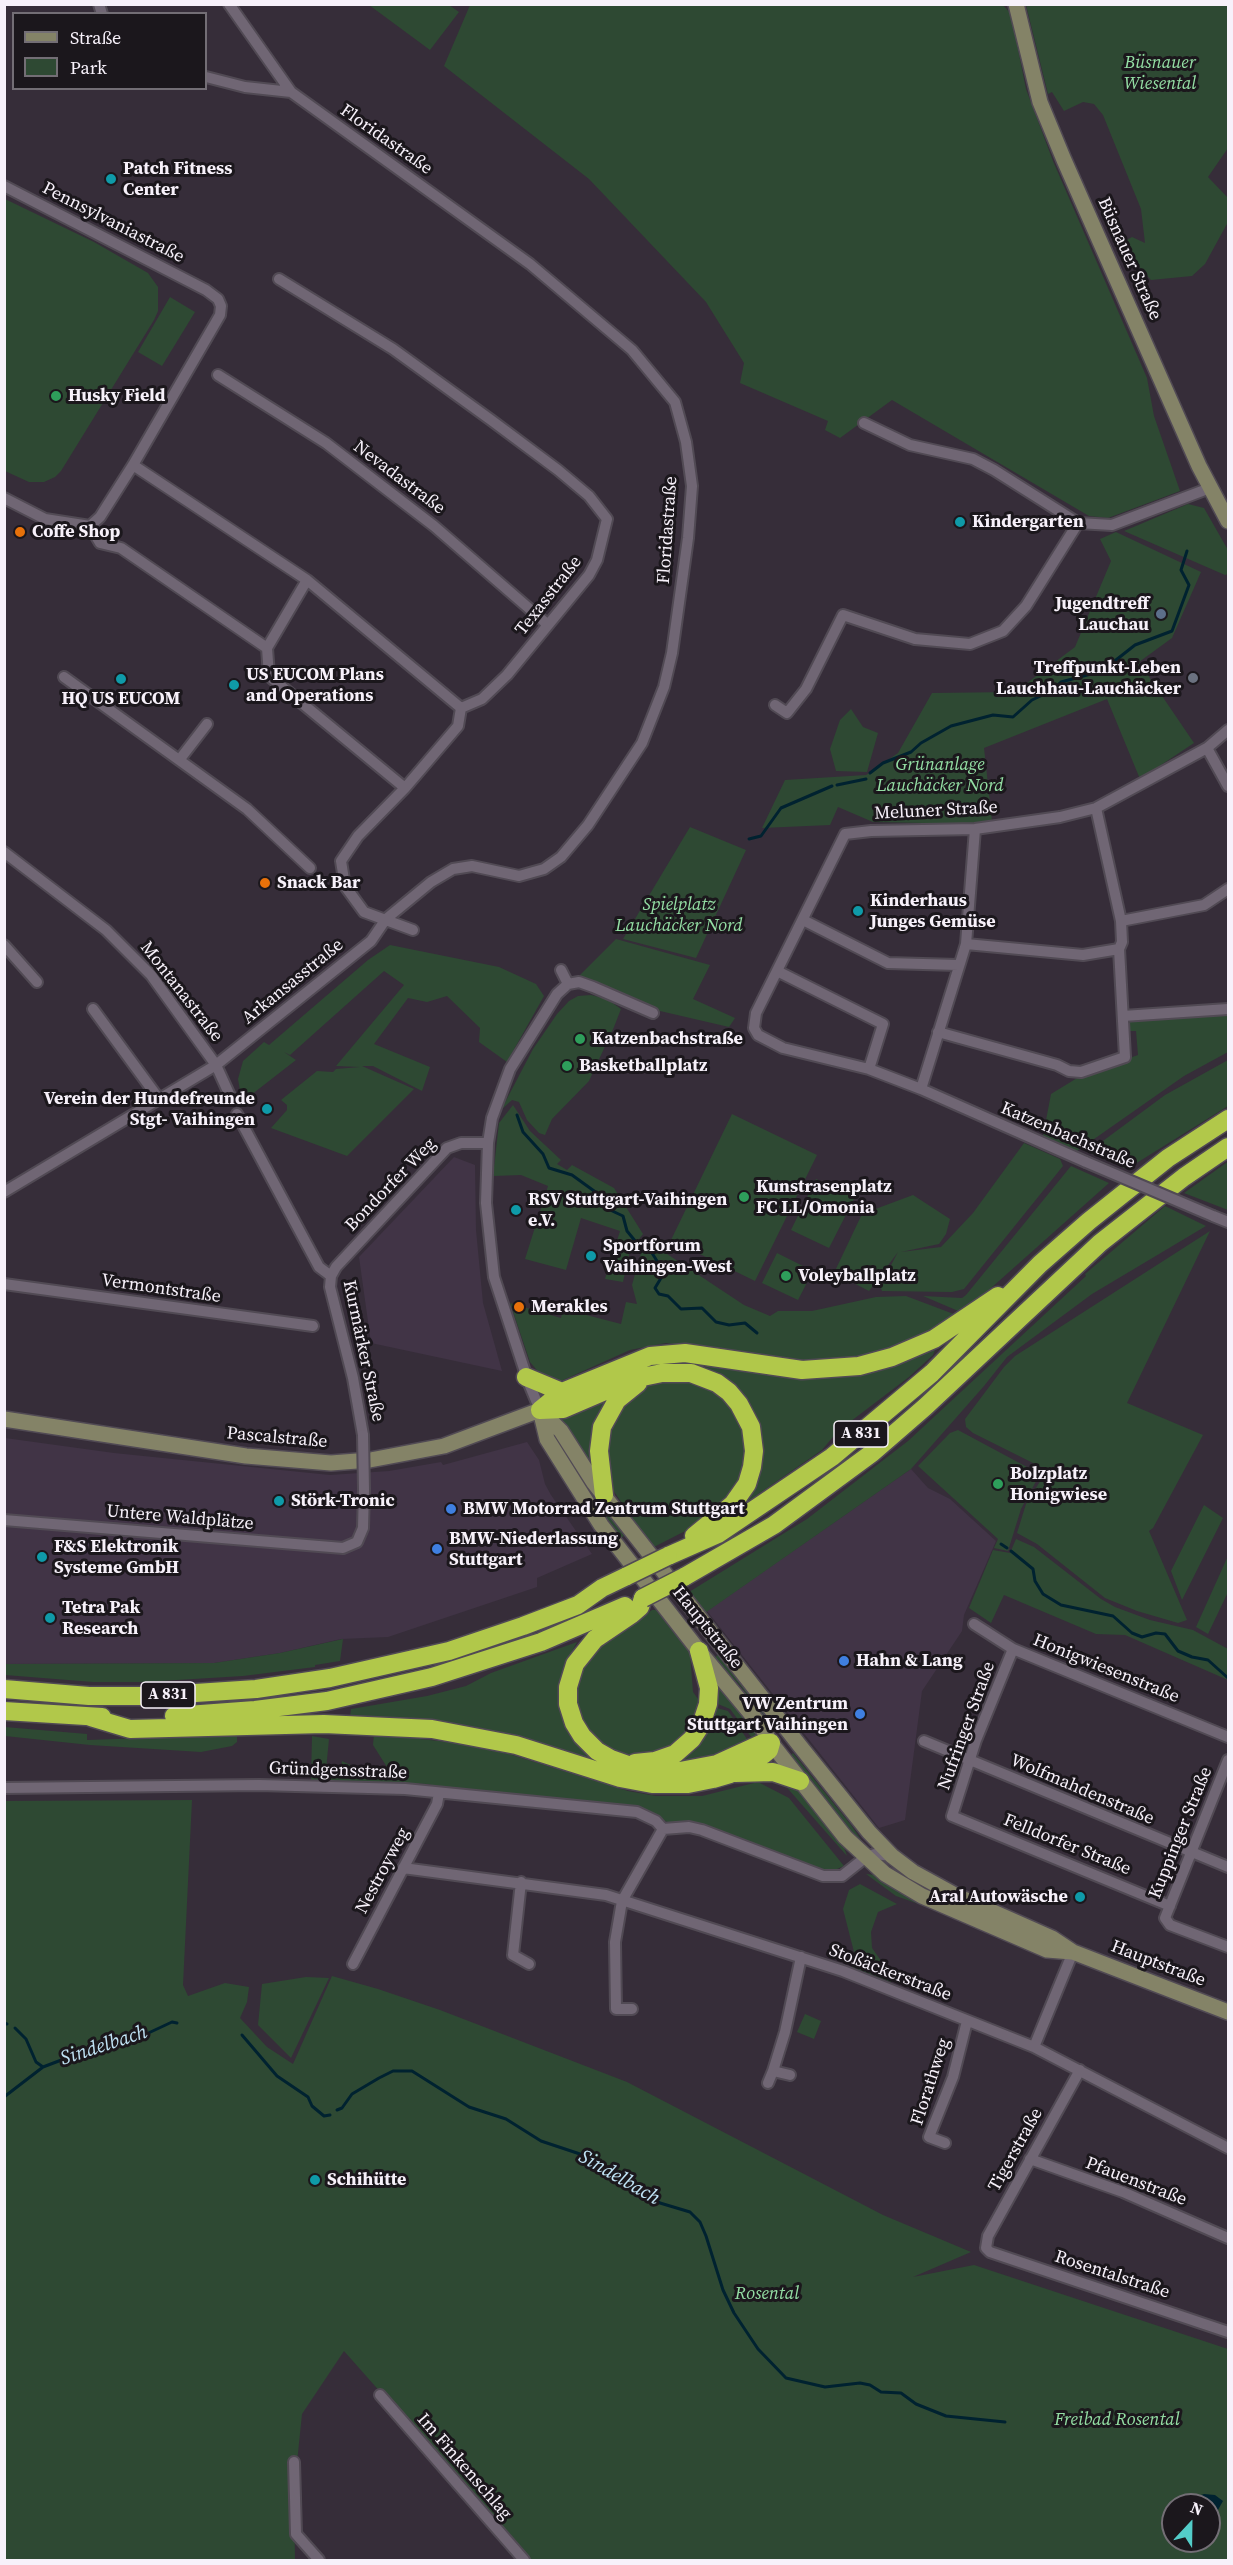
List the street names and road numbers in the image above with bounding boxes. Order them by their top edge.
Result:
street label: Floridastraße [336,100,436,180]
street label: Pennsylvaniastraße [38,178,188,268]
street label: Büsnauer Straße [1092,194,1166,324]
street label: Nevadastraße [349,437,449,519]
street label: Floridastraße [653,475,683,585]
street label: Texasstraße [511,552,587,640]
street label: Meluner Straße [874,797,998,825]
street label: Arkansasstraße [238,935,348,1029]
street label: Montanastraße [135,937,227,1047]
street label: Katzenbachstraße [997,1098,1139,1174]
street label: Bondorfer Weg [341,1134,441,1236]
street label: Vermontstraße [100,1270,222,1308]
street label: Kurmärker Straße [337,1278,389,1424]
road number: A 831 [834,1421,888,1447]
street label: Pascalstraße [226,1423,328,1453]
street label: Untere Waldplätze [106,1501,254,1535]
street label: Hauptstraße [667,1583,747,1673]
street label: Honigwiesenstraße [1030,1630,1182,1708]
street label: Nufringer Straße [934,1659,1000,1793]
road number: A 831 [141,1682,195,1708]
street label: Wolfmahdenstraße [1007,1750,1157,1830]
street label: Gründgensstraße [268,1758,408,1784]
street label: Kuppinger Straße [1145,1764,1217,1902]
street label: Felldorfer Straße [1000,1810,1134,1880]
street label: Nestroyweg [351,1824,415,1918]
street label: Hauptstraße [1108,1936,1208,1992]
street label: Stoßäckerstraße [826,1940,954,2006]
street label: Florathweg [907,2036,955,2128]
street label: Tigerstraße [984,2105,1048,2195]
street label: Pfauenstraße [1082,2153,1190,2211]
street label: Rosentalstraße [1052,2246,1172,2304]
street label: Im Finkenschlag [412,2409,516,2525]

